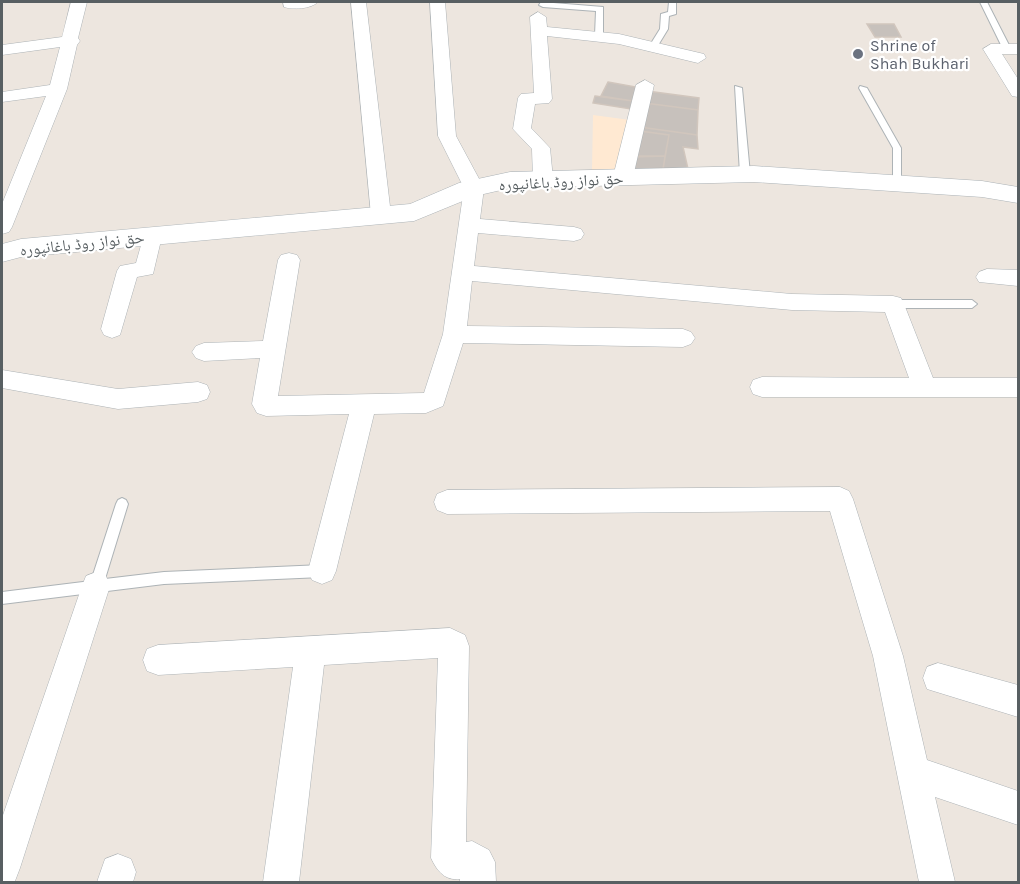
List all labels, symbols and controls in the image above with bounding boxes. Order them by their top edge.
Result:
place label: Shrine of Shah Bukhari [870,36,969,73]
marker: Shrine of Shah Bukhari [851,47,865,61]
street label: حق نواز روڈ باغانپورہ [498,169,624,195]
street label: حق نواز روڈ باغانپورہ [19,228,145,260]

